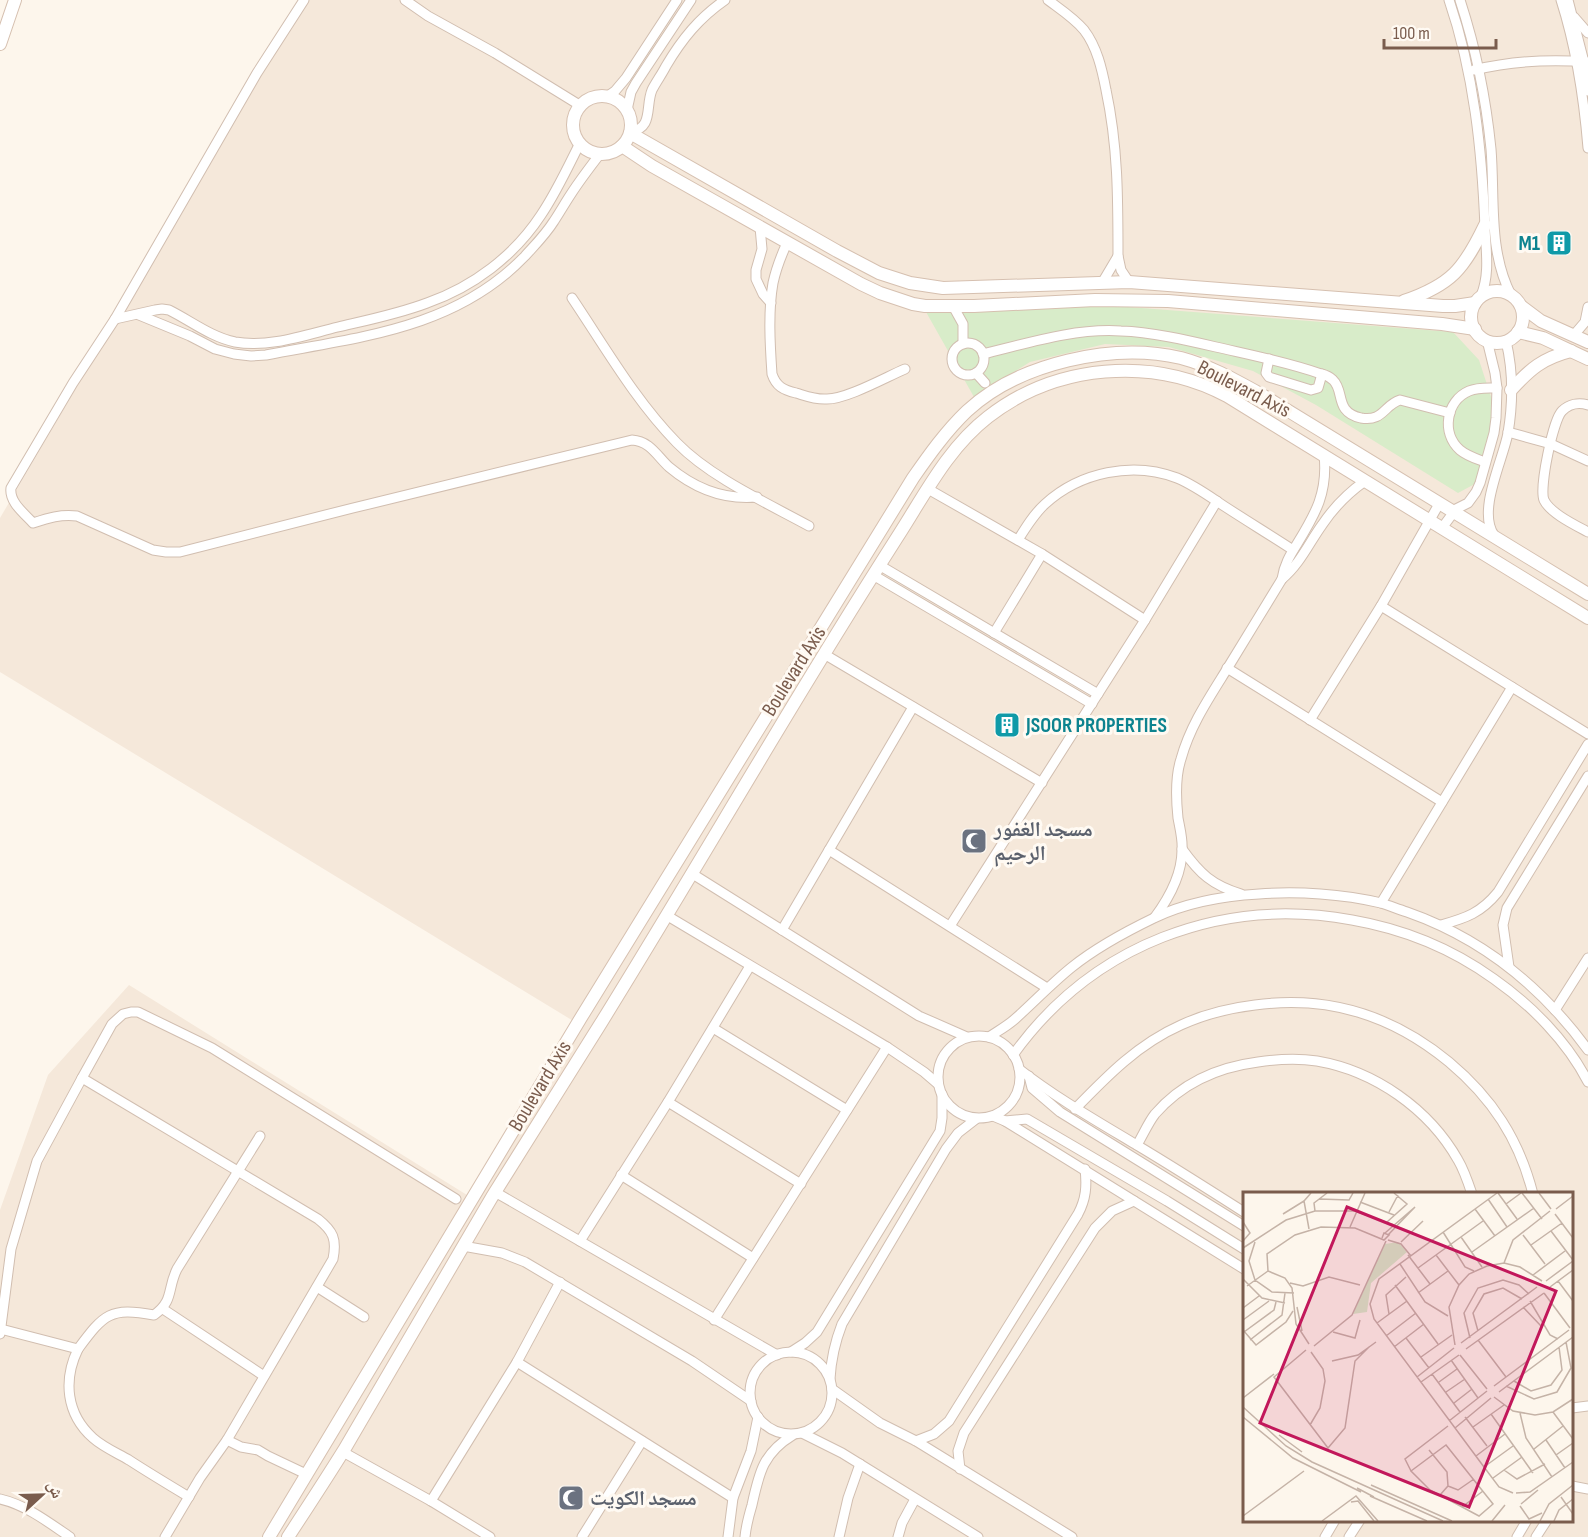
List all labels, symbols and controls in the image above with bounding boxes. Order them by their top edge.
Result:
scale bar [1384,12,1496,50]
text: 100 m [1393,23,1430,44]
building icon: M1 [1544,228,1574,258]
place label: M1 [1518,231,1540,256]
street label: Boulevard Axis [1193,355,1295,423]
street label: Boulevard Axis [757,621,831,721]
building icon: JSOOR PROPERTIES [992,710,1022,740]
place label: JSOOR PROPERTIES [1025,713,1167,738]
place label: مسجد الغفور الرحيم [993,817,1093,867]
mosque icon: مسجد الغفور الرحيم [959,826,989,856]
street label: Boulevard Axis [503,1036,577,1136]
inset map [1243,1192,1573,1522]
north arrow [12,1465,72,1525]
text: ش [43,1479,67,1501]
mosque icon: مسجد الكويت [556,1483,586,1513]
place label: مسجد الكويت [590,1486,697,1511]

